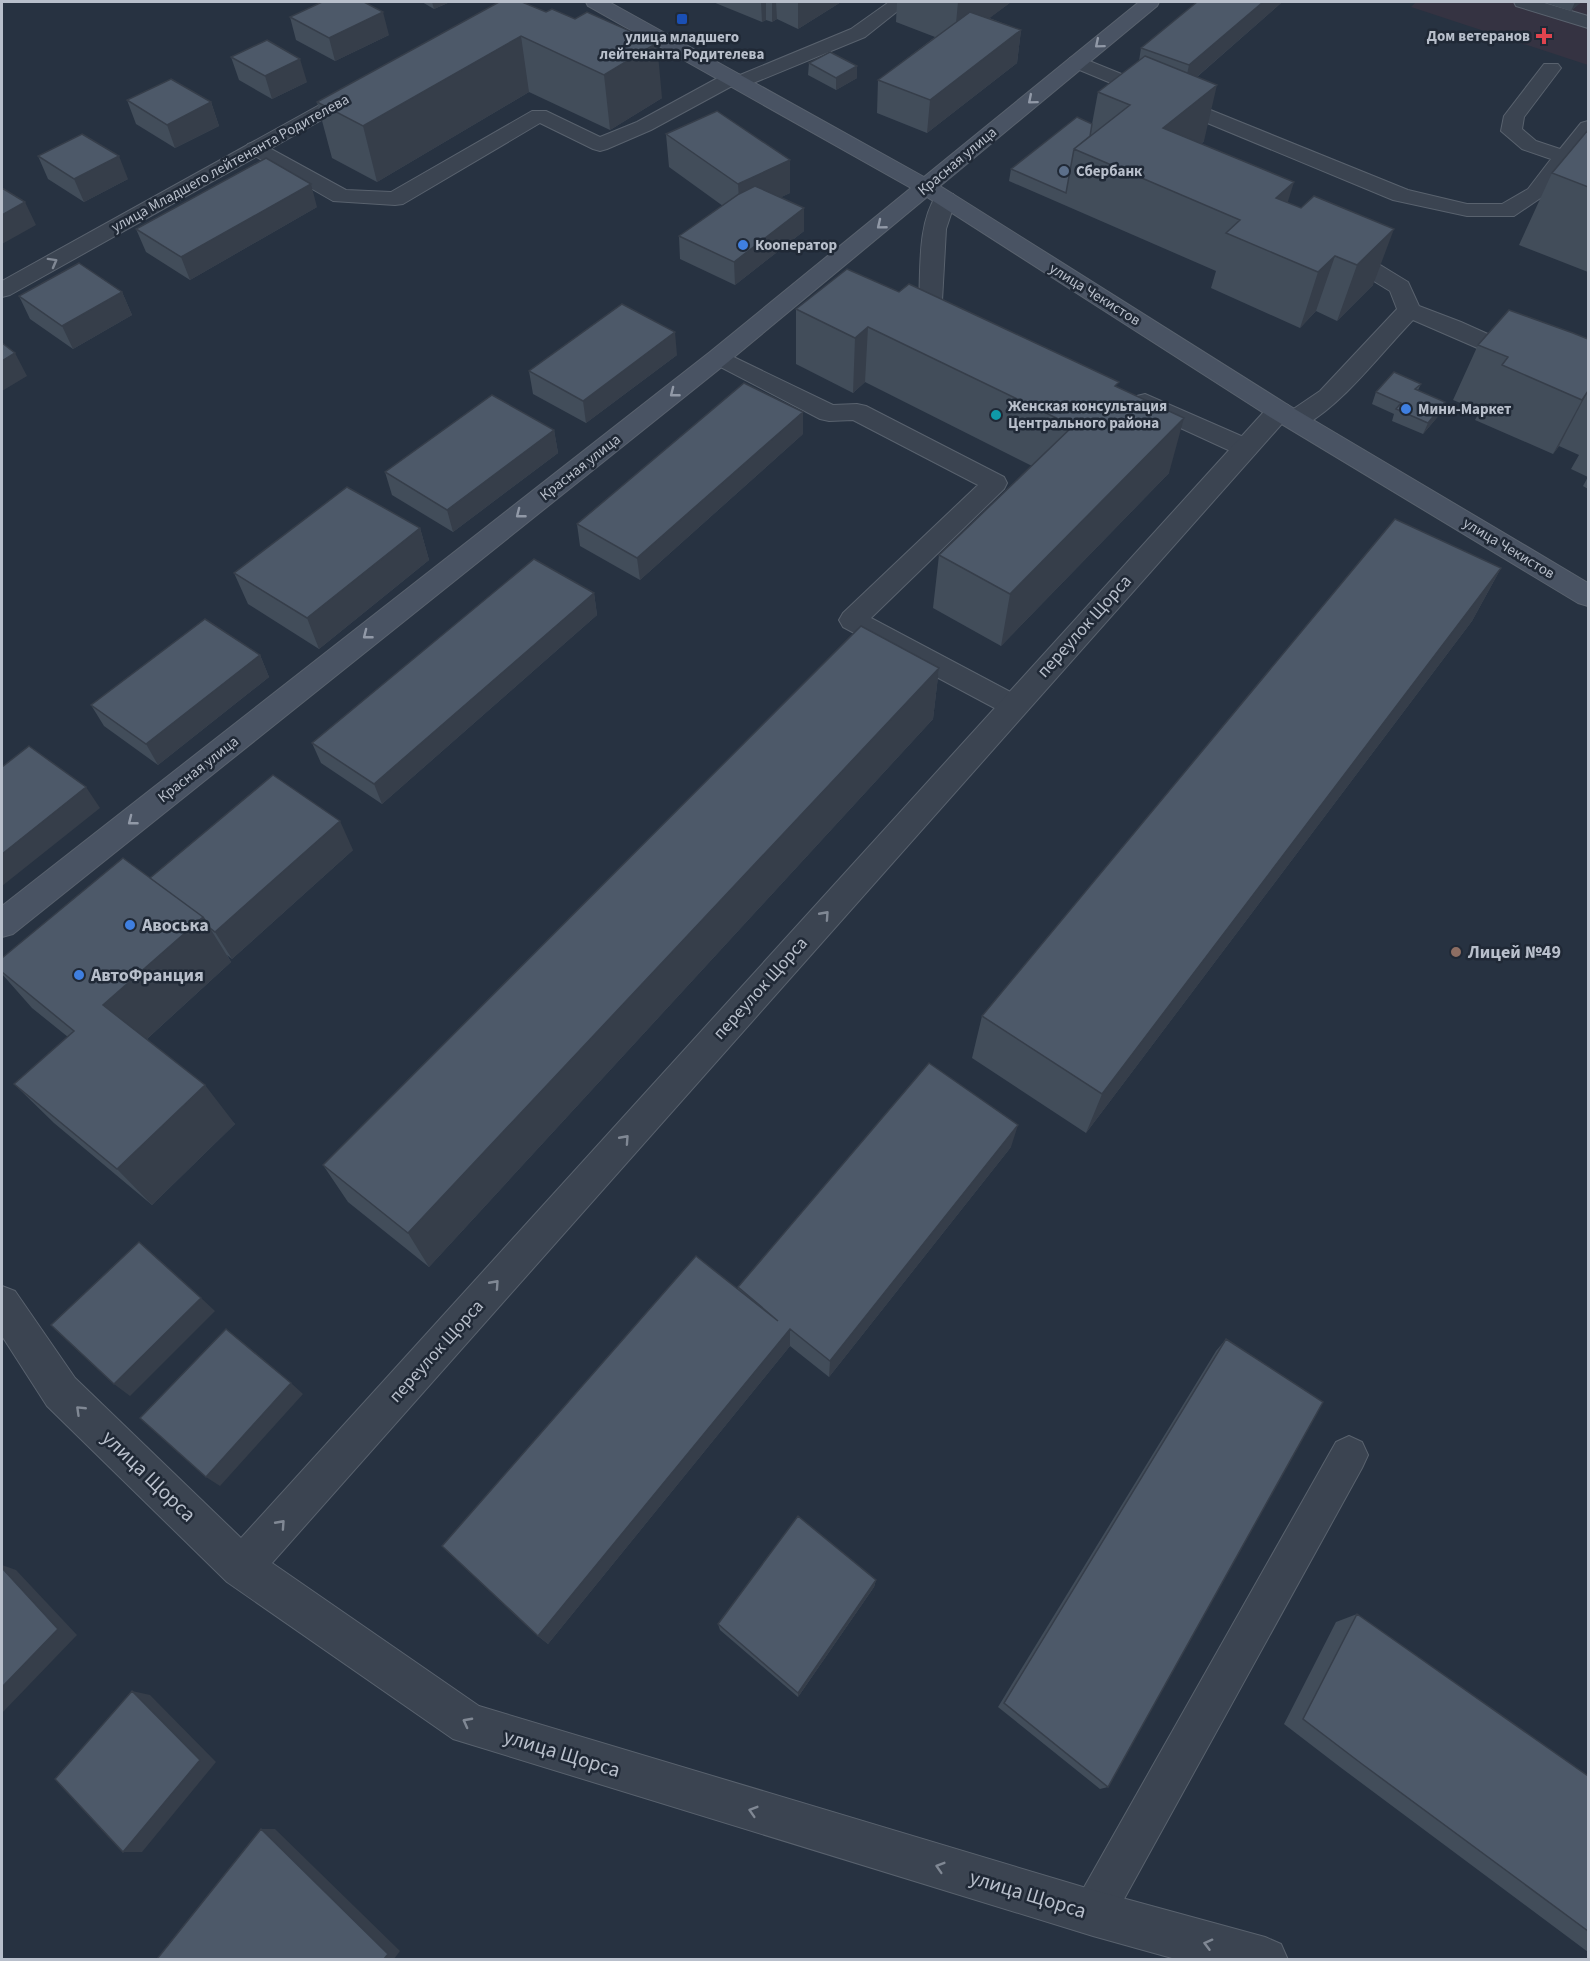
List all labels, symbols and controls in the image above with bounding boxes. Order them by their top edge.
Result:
marker: улица младшего лейтенанта Родителева [675,12,689,26]
place label: Дом ветеранов [1427,26,1530,47]
place label: улица младшего лейтенанта Родителева [600,27,765,65]
marker: Дом ветеранов [1535,27,1553,45]
one-way arrow [1095,37,1106,48]
street label: улица Младшего лейтенанта Родителева [107,89,353,238]
one-way arrow [1028,92,1039,103]
street label: Красная улица [913,122,1001,201]
place label: Сбербанк [1076,161,1143,182]
marker: Сбербанк [1057,164,1071,178]
one-way arrow [876,217,887,228]
place label: Кооператор [755,235,837,256]
marker: Кооператор [736,238,750,252]
one-way arrow [46,257,57,269]
street label: улица Чекистов [1045,258,1145,331]
one-way arrow [669,386,680,397]
place label: Женская консультация Центрального района [1008,396,1167,434]
place label: Мини-Маркет [1418,399,1511,420]
marker: Мини-Маркет [1399,402,1413,416]
marker: Женская консультация Центрального района [989,408,1003,422]
street label: Красная улица [536,429,625,506]
one-way arrow [516,506,527,517]
street label: улица Чекистов [1459,513,1559,584]
street label: переулок Щорса [1031,569,1137,683]
one-way arrow [363,627,374,638]
street label: Красная улица [154,731,243,808]
one-way arrow [128,813,139,824]
one-way arrow [818,911,829,922]
place label: Авоська [141,913,209,938]
marker: Авоська [123,918,137,932]
street label: переулок Щорса [707,931,813,1045]
place label: Лицей №49 [1467,940,1561,965]
marker: Лицей №49 [1449,945,1463,959]
place label: АвтоФранция [90,963,204,988]
marker: АвтоФранция [72,968,86,982]
one-way arrow [618,1135,629,1146]
one-way arrow [488,1280,499,1291]
street label: переулок Щорса [383,1294,489,1408]
one-way arrow [76,1406,86,1417]
street label: улица Щорса [95,1423,203,1529]
one-way arrow [274,1520,285,1531]
one-way arrow [463,1718,473,1729]
street label: улица Щорса [500,1721,624,1785]
one-way arrow [749,1806,759,1818]
one-way arrow [935,1862,946,1874]
street label: улица Щорса [966,1862,1090,1926]
one-way arrow [1203,1939,1213,1952]

